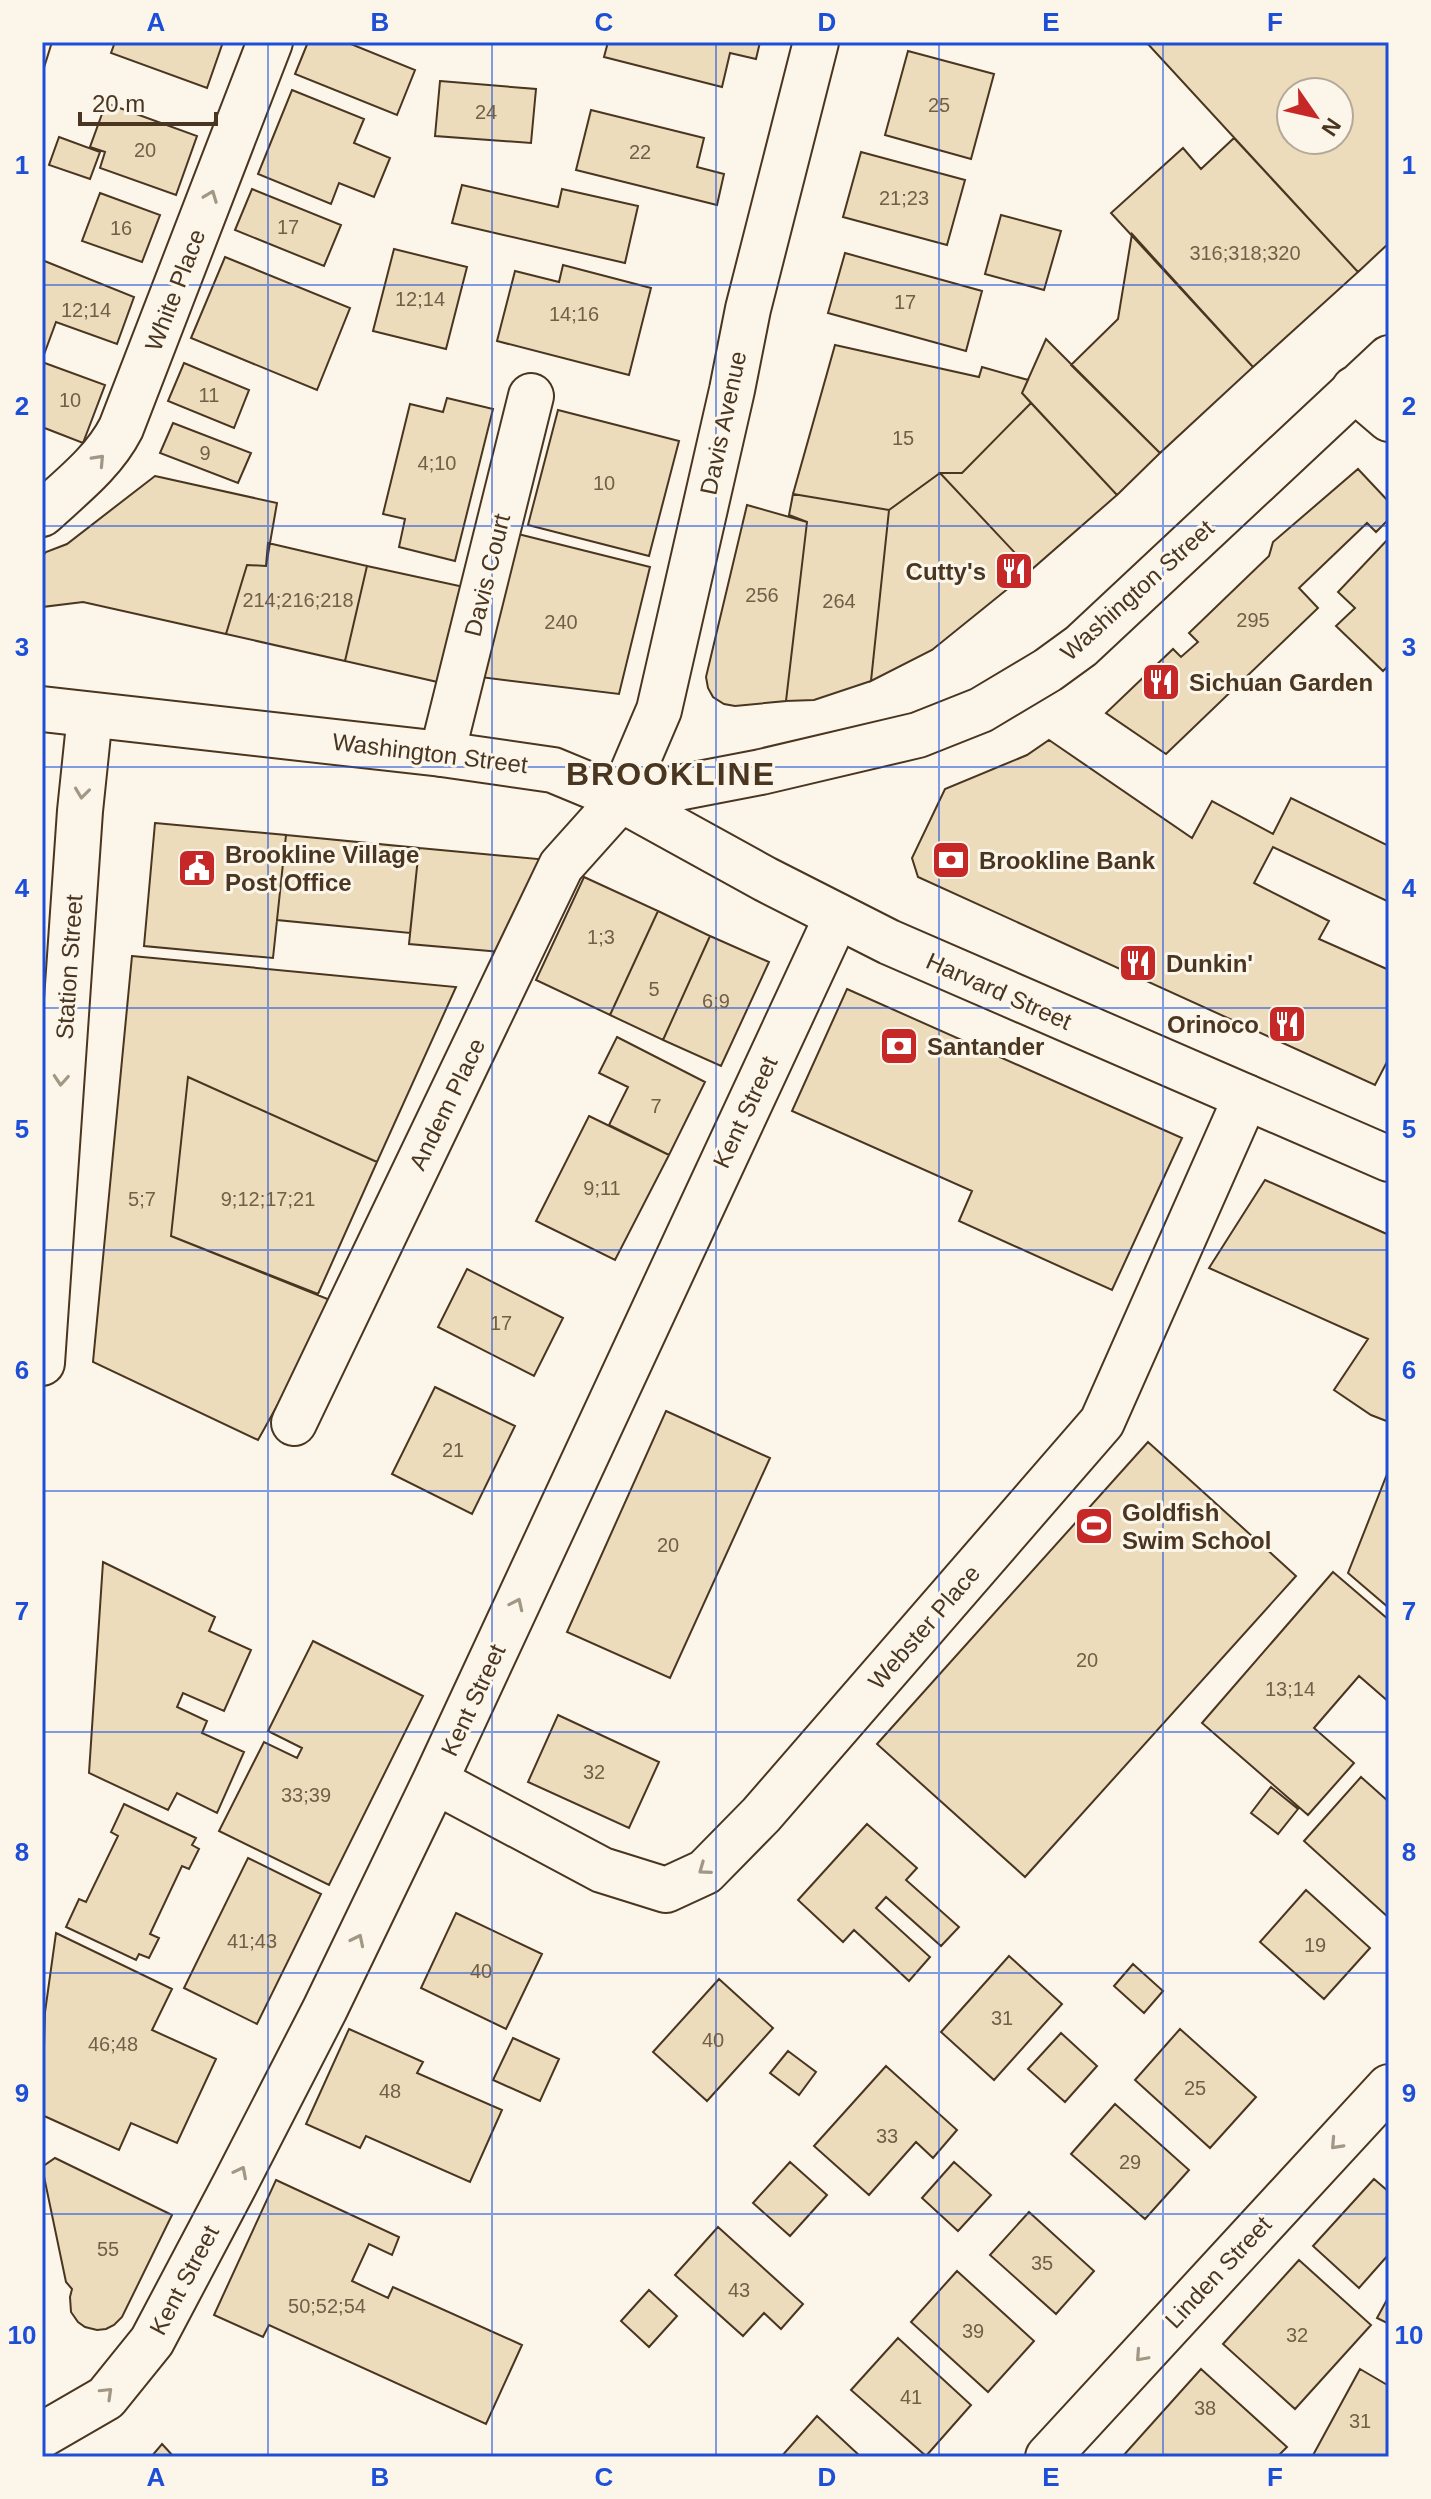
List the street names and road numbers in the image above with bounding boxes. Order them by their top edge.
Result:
street label: White Place [139,225,211,355]
street label: Davis Avenue [695,349,751,497]
street label: Davis Court [459,511,515,639]
street label: Washington Street [1055,514,1219,666]
street label: Washington Street [331,728,530,778]
street label: Station Street [50,893,88,1040]
street label: Harvard Street [922,947,1076,1035]
street label: Andem Place [404,1034,490,1174]
street label: Kent Street [707,1052,783,1172]
street label: Webster Place [863,1559,985,1695]
street label: Kent Street [435,1640,511,1760]
street label: Linden Street [1159,2210,1277,2333]
street label: Kent Street [144,2220,224,2339]

